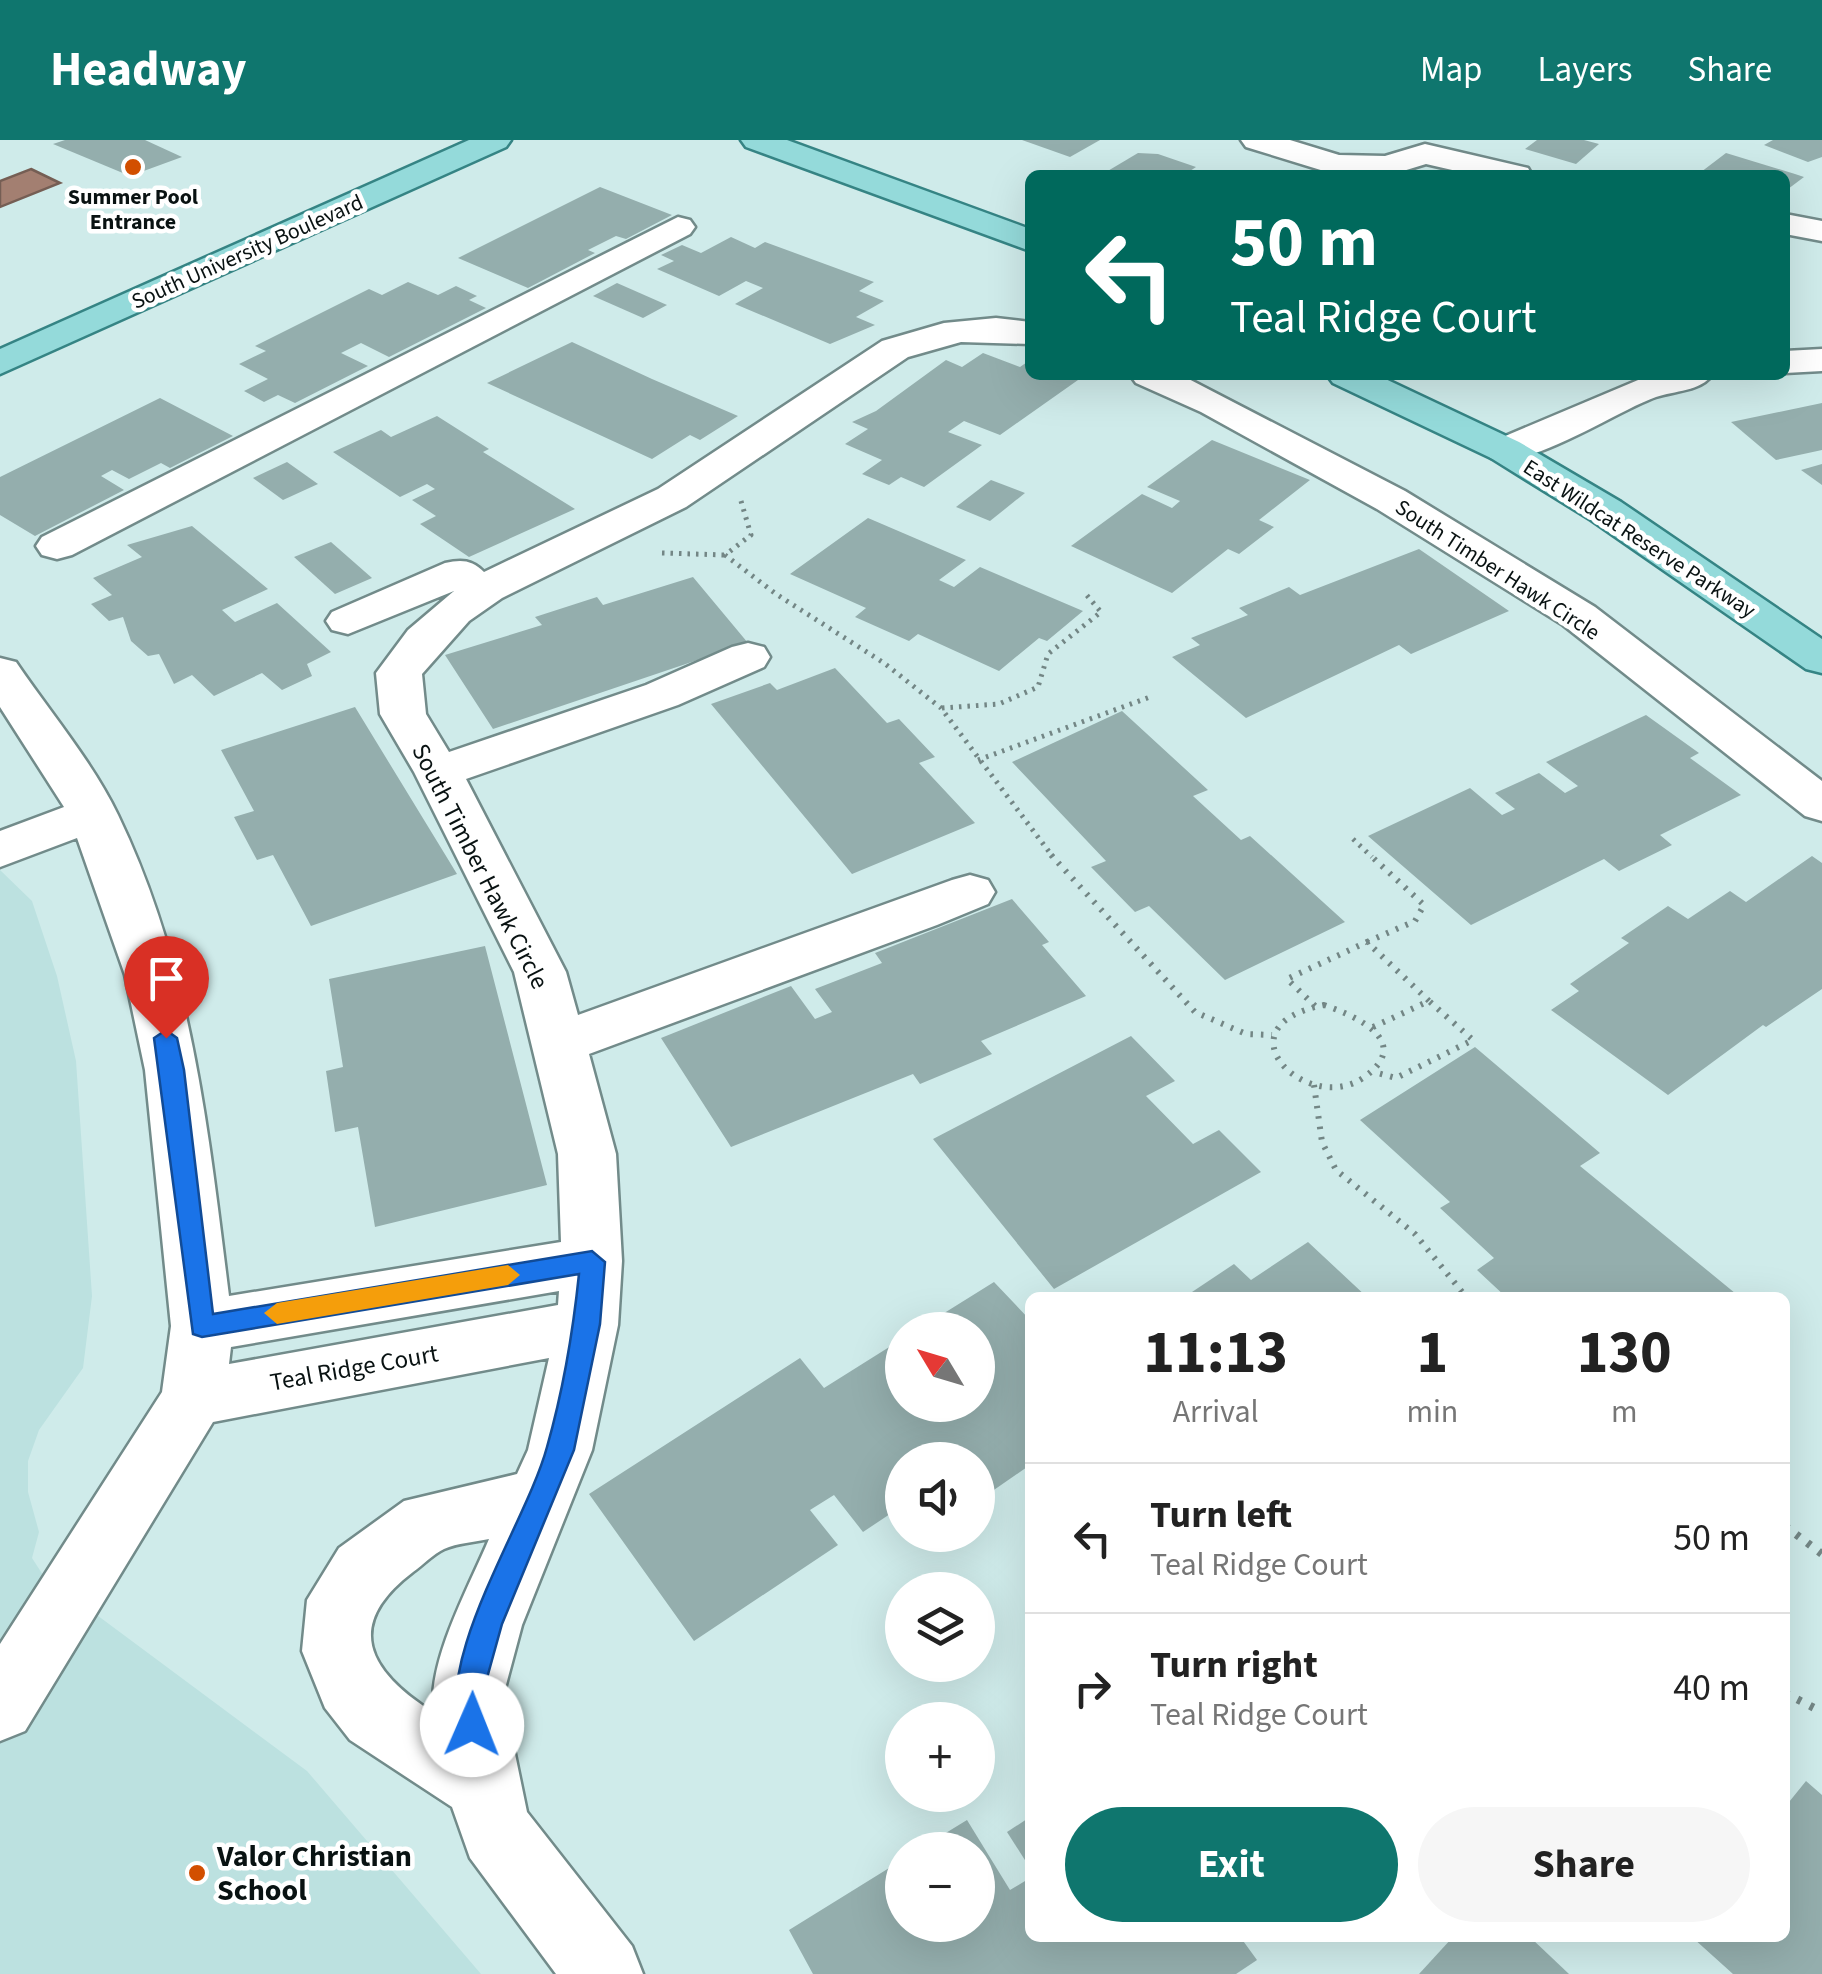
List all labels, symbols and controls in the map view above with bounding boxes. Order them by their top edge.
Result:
text: Headway [50,36,247,104]
text: Map [1420,45,1483,95]
text: Layers [1538,45,1632,95]
text: Share [1687,45,1772,95]
marker: Summer Pool Entrance [122,156,144,178]
place label: Summer Pool Entrance [68,181,199,238]
street label: South University Boulevard [126,186,368,317]
text: 50 m [1230,193,1378,293]
icon: left [1065,210,1195,340]
text: Teal Ridge Court [1230,286,1536,350]
street label: East Wildcat Reserve Parkway [1517,452,1763,627]
street label: South Timber Hawk Circle [1389,491,1606,648]
street label: South Timber Hawk Circle [403,738,558,995]
pin [124,936,209,1039]
icon: arrive [139,951,194,1006]
text: 11:13 [1143,1311,1288,1396]
text: 1 [1417,1311,1448,1396]
text: 130 [1577,1311,1672,1396]
north arrow [885,1312,995,1422]
map controls [885,1312,995,1942]
street label: Teal Ridge Court [267,1335,442,1400]
text: Arrival [1173,1389,1259,1435]
text: min [1406,1389,1458,1435]
text: m [1611,1389,1637,1435]
button: sound [885,1442,995,1552]
text: Turn left [1150,1488,1292,1542]
icon: left [1065,1511,1120,1566]
text: 50 m [1673,1511,1750,1565]
text: Teal Ridge Court [1150,1542,1368,1588]
button: layers [885,1572,995,1682]
text: Turn right [1150,1638,1318,1692]
icon: right [1065,1661,1120,1716]
text: 40 m [1673,1661,1750,1715]
position arrow [420,1673,524,1777]
text: Teal Ridge Court [1150,1692,1368,1738]
button: + [885,1702,995,1812]
button: Exit [1065,1807,1398,1922]
button: Share [1418,1807,1750,1922]
button: − [885,1832,995,1942]
place label: Valor Christian School [216,1835,412,1912]
marker: Valor Christian School [186,1862,208,1884]

